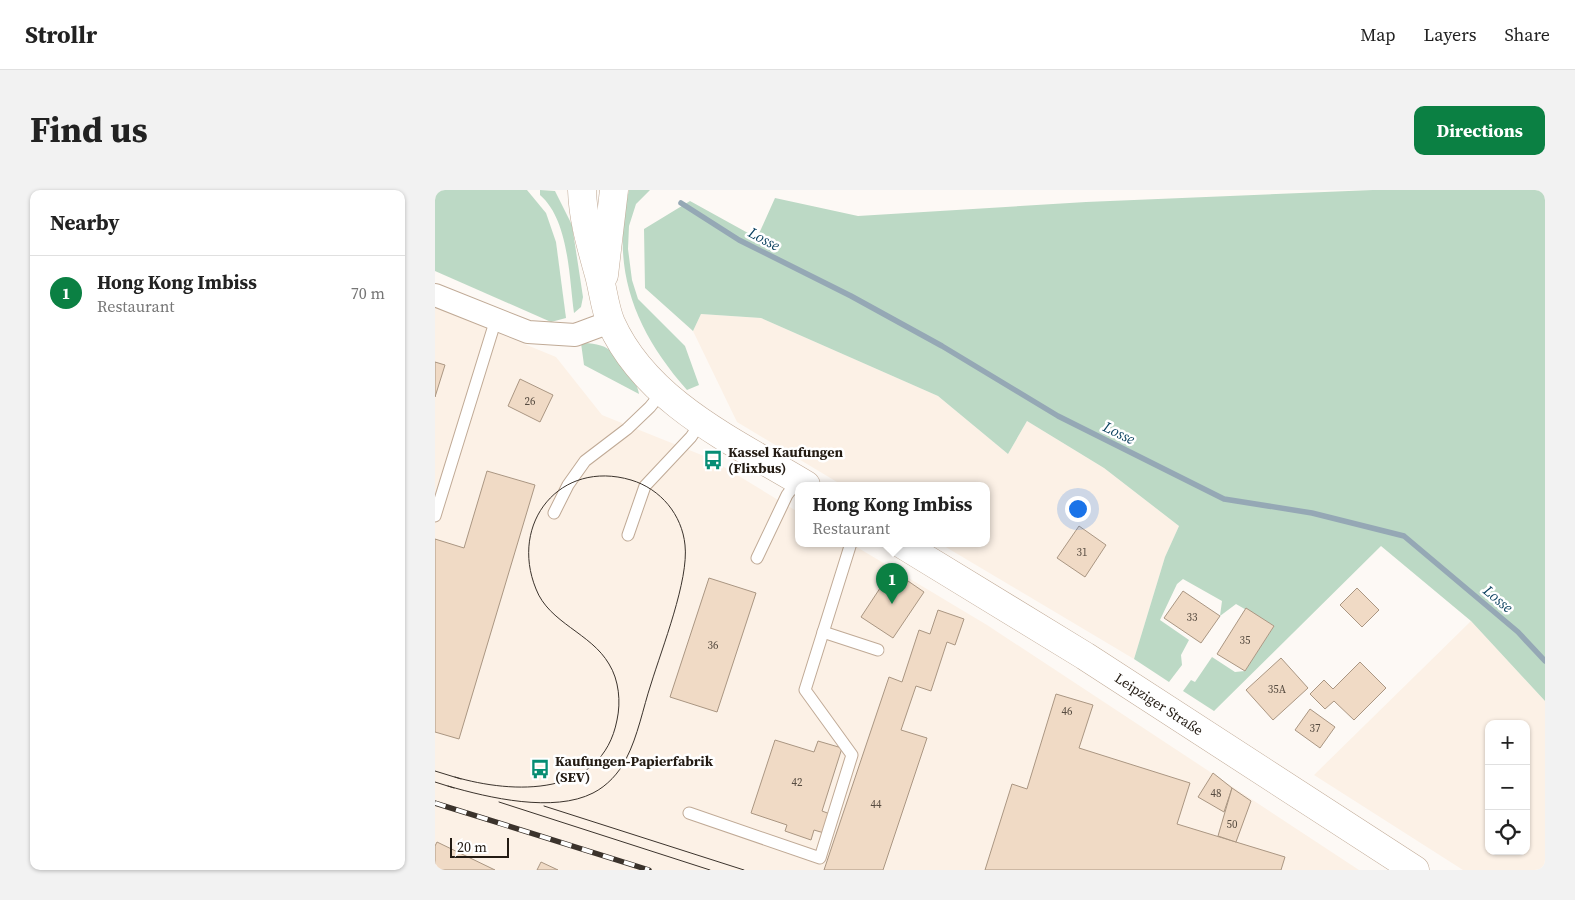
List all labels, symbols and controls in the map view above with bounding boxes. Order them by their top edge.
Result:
text: Strollr [25,18,97,51]
text: Map [1360,22,1395,47]
text: Layers [1423,22,1476,47]
text: Share [1504,22,1550,47]
text: Find us [30,106,148,154]
button: Directions [1414,106,1545,155]
text: Nearby [50,208,120,237]
water label: Losse [744,221,784,256]
text: Hong Kong Imbiss [97,269,257,295]
text: 1 [62,282,70,304]
text: 70 m [351,282,385,304]
text: Restaurant [97,295,175,317]
house number: 26 [525,394,536,409]
water label: Losse [1099,415,1139,449]
place label: Kassel Kaufungen (Flixbus) [728,442,843,478]
bus stop icon: Kassel Kaufungen (Flixbus) [702,449,724,471]
popup [795,482,990,547]
text: Hong Kong Imbiss [813,491,972,517]
your location [1065,496,1091,522]
text: Restaurant [813,517,890,539]
house number: 31 [1077,545,1088,560]
pin: 1 [876,563,908,604]
water label: Losse [1478,579,1518,617]
house number: 33 [1187,610,1198,625]
house number: 35 [1240,633,1251,648]
house number: 36 [708,638,719,653]
street label: Leipziger Straße [1111,668,1207,740]
house number: 35A [1268,682,1287,697]
house number: 46 [1062,704,1073,719]
map controls [1485,720,1530,855]
button: + [1485,720,1530,765]
house number: 37 [1310,721,1321,736]
place label: Kaufungen-Papierfabrik (SEV) [555,751,714,787]
bus stop icon: Kaufungen-Papierfabrik (SEV) [529,758,551,780]
button: − [1485,765,1530,810]
house number: 42 [792,775,803,790]
house number: 48 [1211,786,1222,801]
house number: 44 [871,797,882,812]
button: locate [1485,810,1530,855]
house number: 50 [1227,817,1238,832]
scale bar [450,835,509,858]
text: 20 m [457,837,487,857]

